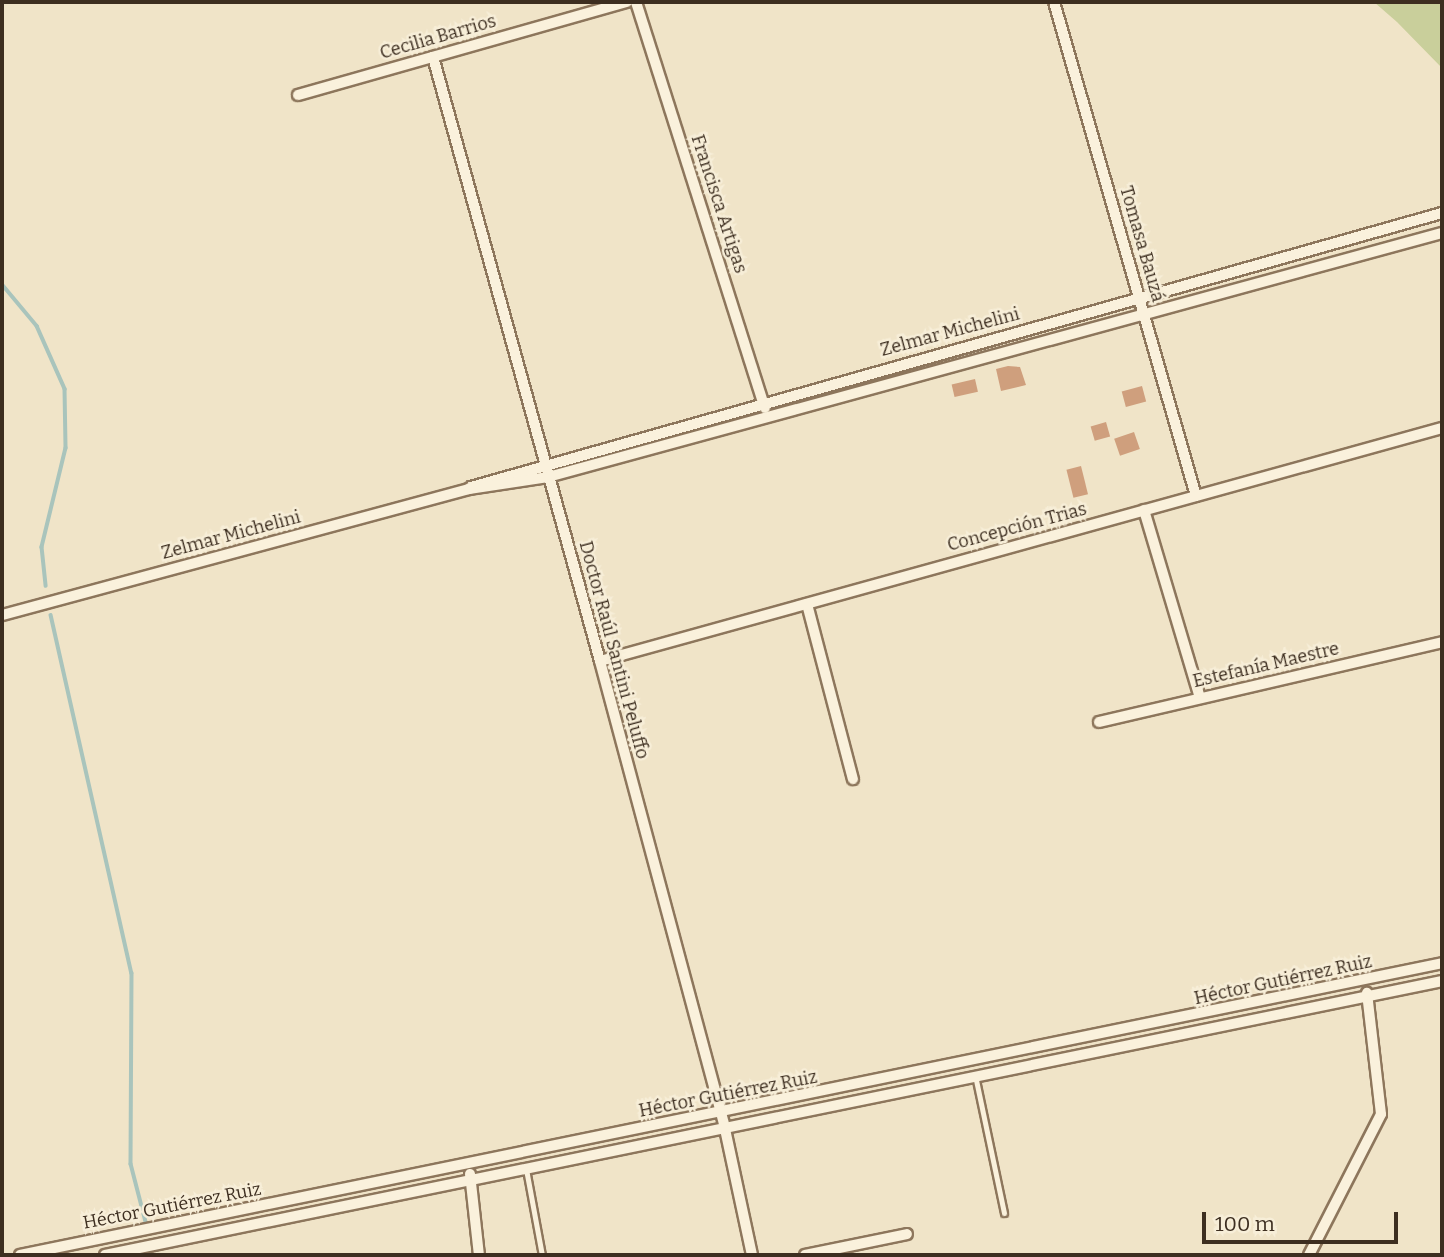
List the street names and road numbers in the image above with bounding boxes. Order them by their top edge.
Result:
street label: Cecilia Barrios [377,10,499,64]
street label: Francisca Artigas [686,132,752,276]
street label: Tomasa Bauzá [1115,184,1169,304]
street label: Zelmar Michelini [878,303,1022,361]
street label: Concepción Trias [945,498,1089,556]
street label: Zelmar Michelini [159,506,303,564]
street label: Doctor Raúl Santini Peluffo [575,539,653,761]
street label: Estefanía Maestre [1191,638,1341,692]
street label: Héctor Gutiérrez Ruiz [1192,951,1374,1009]
street label: Héctor Gutiérrez Ruiz [637,1066,819,1122]
street label: Héctor Gutiérrez Ruiz [81,1178,263,1234]

